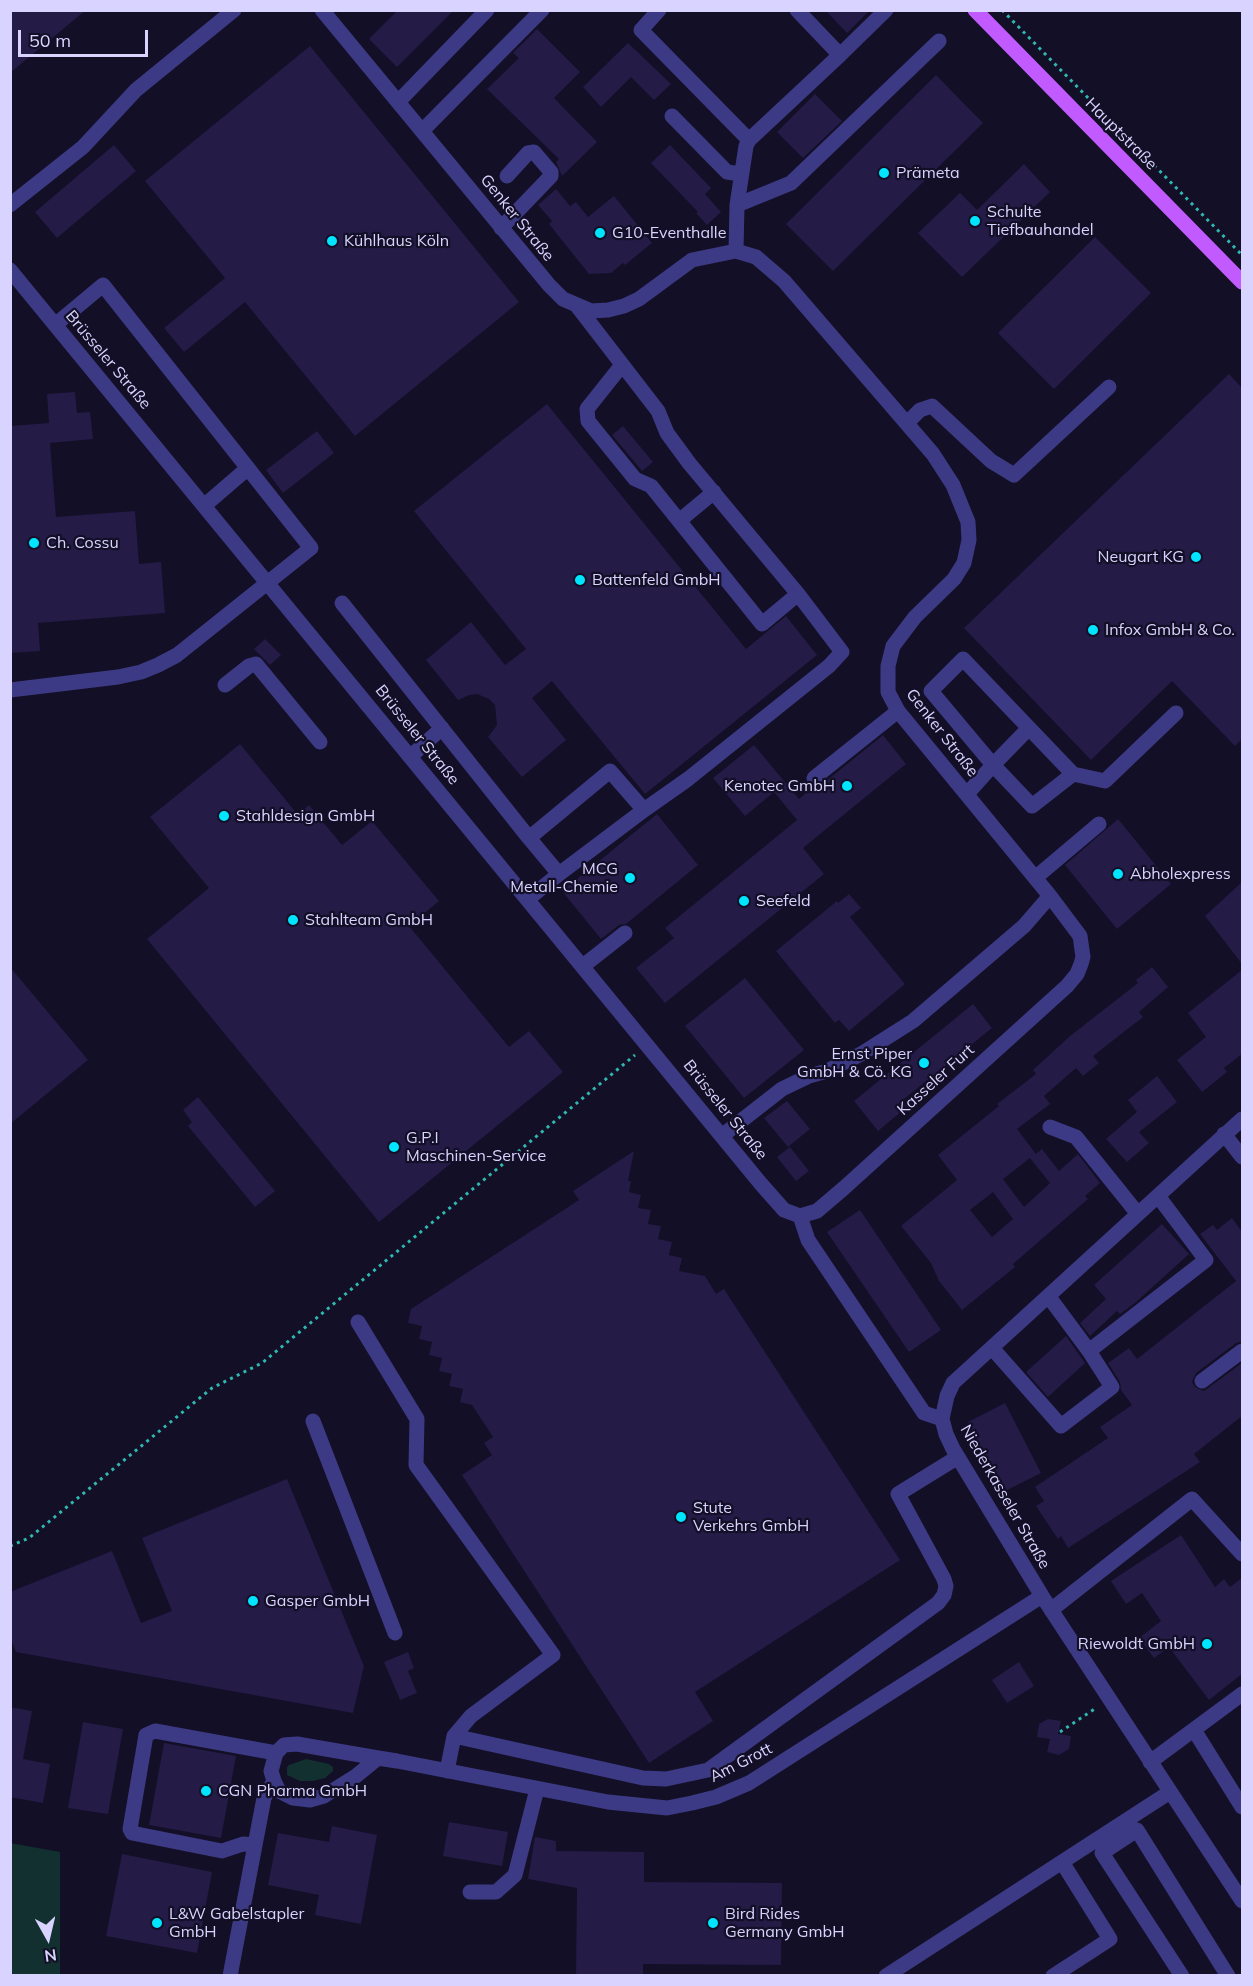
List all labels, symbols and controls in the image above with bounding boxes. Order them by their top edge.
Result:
scale bar [21,18,152,56]
text: 50 m [29,29,71,52]
street label: Hauptstraße [1081,94,1161,174]
place label: Prämeta [896,163,960,183]
marker: Prämeta [877,166,891,180]
street label: Genker Straße [476,171,558,265]
place label: Schulte Tiefbauhandel [987,202,1093,240]
marker: Schulte Tiefbauhandel [968,214,982,228]
place label: G10-Eventhalle [612,223,726,243]
marker: G10-Eventhalle [593,226,607,240]
place label: Kühlhaus Köln [344,231,449,251]
marker: Kühlhaus Köln [325,234,339,248]
street label: Brüsseler Straße [61,307,155,413]
place label: Ch. Cossu [46,533,119,553]
marker: Ch. Cossu [27,536,41,550]
place label: Neugart KG [1097,547,1184,567]
marker: Neugart KG [1189,550,1203,564]
place label: Battenfeld GmbH [592,570,721,590]
marker: Battenfeld GmbH [573,573,587,587]
place label: Infox GmbH & Co. [1105,620,1235,640]
marker: Infox GmbH & Co. [1086,623,1100,637]
street label: Brüsseler Straße [371,681,463,789]
street label: Genker Straße [902,685,982,781]
place label: Kenotec GmbH [724,776,835,796]
marker: Kenotec GmbH [840,779,854,793]
place label: Stahldesign GmbH [236,806,375,826]
marker: Stahldesign GmbH [217,809,231,823]
place label: MCG Metall-Chemie [510,859,618,897]
place label: Abholexpress [1130,864,1231,884]
marker: Abholexpress [1111,867,1125,881]
marker: MCG Metall-Chemie [623,871,637,885]
place label: Seefeld [756,891,811,911]
marker: Seefeld [737,894,751,908]
place label: Stahlteam GmbH [305,910,433,930]
marker: Stahlteam GmbH [286,913,300,927]
street label: Kasseler Furt [894,1041,978,1119]
place label: Ernst Piper GmbH & Cö. KG [797,1044,912,1082]
street label: Brüsseler Straße [679,1056,771,1164]
marker: Ernst Piper GmbH & Cö. KG [917,1056,931,1070]
place label: G.P.I Maschinen-Service [406,1128,546,1166]
marker: G.P.I Maschinen-Service [387,1140,401,1154]
street label: Niederkasseler Straße [956,1422,1054,1572]
place label: Stute Verkehrs GmbH [693,1498,809,1536]
marker: Stute Verkehrs GmbH [674,1510,688,1524]
place label: Gasper GmbH [265,1591,370,1611]
marker: Gasper GmbH [246,1594,260,1608]
place label: Riewoldt GmbH [1078,1634,1195,1654]
marker: Riewoldt GmbH [1200,1637,1214,1651]
street label: Am Grott [707,1739,775,1787]
place label: CGN Pharma GmbH [218,1781,367,1801]
marker: CGN Pharma GmbH [199,1784,213,1798]
place label: L&W Gabelstapler GmbH [169,1904,304,1942]
place label: Bird Rides Germany GmbH [725,1904,844,1942]
north arrow [18,1908,78,1968]
marker: L&W Gabelstapler GmbH [150,1916,164,1930]
marker: Bird Rides Germany GmbH [706,1916,720,1930]
text: N [43,1945,58,1967]

